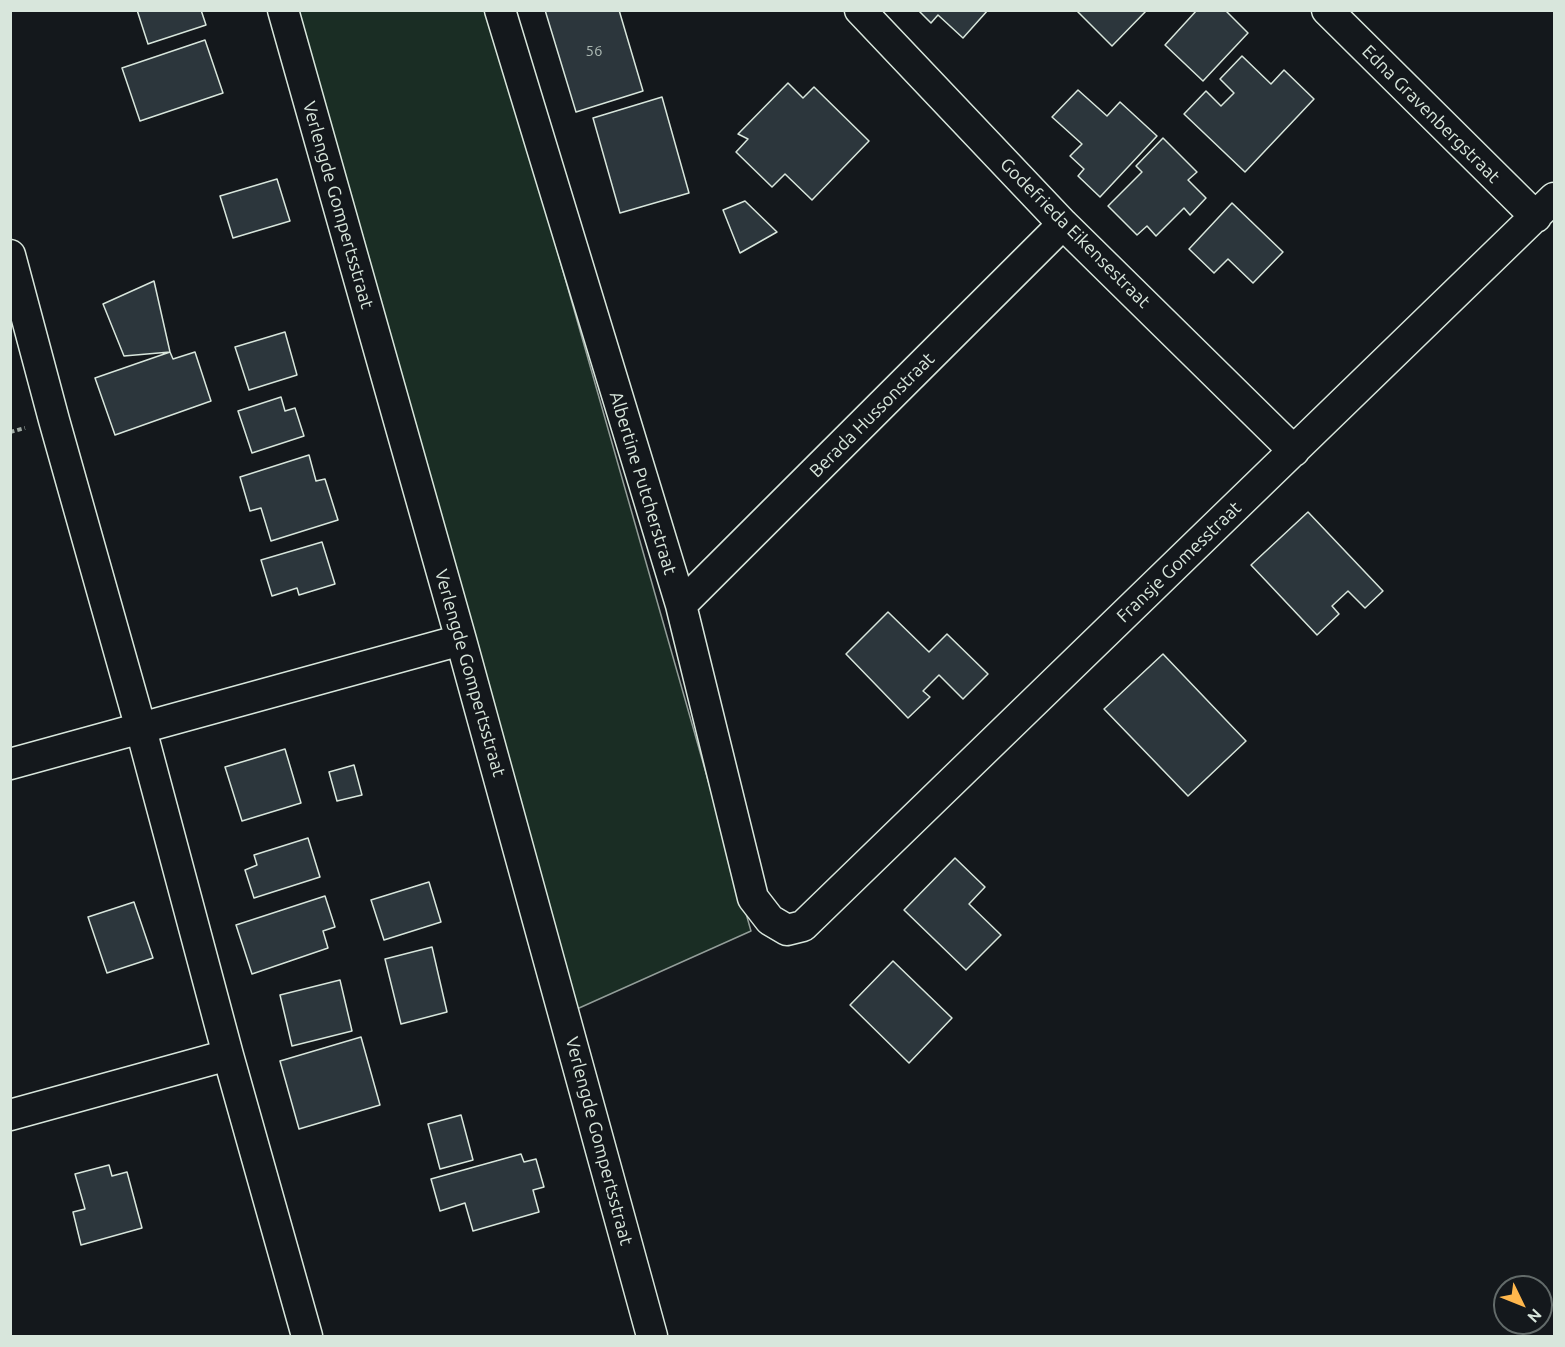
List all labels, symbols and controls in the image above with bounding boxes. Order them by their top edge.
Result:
street label: Edna Gravenbergstraat [1358,41,1504,187]
house number: 56 [586,42,602,60]
street label: Verlengde Gompertsstraat [298,99,378,311]
street label: Godefrieda Eikensestraat [995,153,1155,313]
street label: Berada Hussonstraat [805,348,939,482]
street label: Albertine Putcherstraat [605,389,681,577]
street label: Fransje Gomesstraat [1112,497,1246,627]
street label: Verlengde Gompertsstraat [430,567,510,779]
street label: Verlengde Gompertsstraat [561,1034,637,1248]
north arrow [1493,1275,1553,1335]
text: N [1524,1305,1545,1326]

